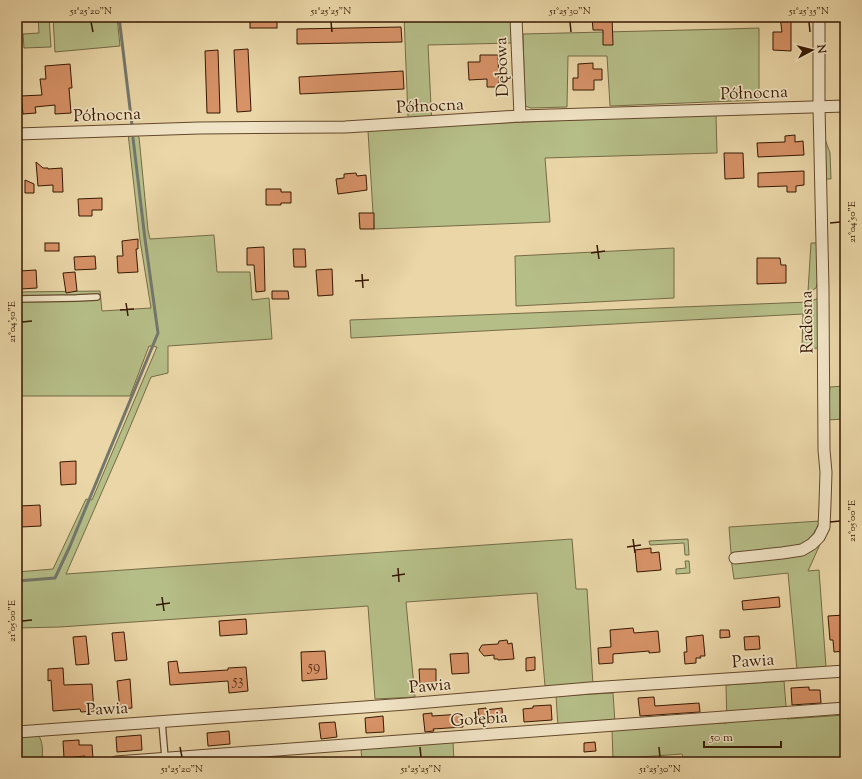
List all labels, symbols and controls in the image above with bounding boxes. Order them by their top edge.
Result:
text: 51°25'20"N [69,4,112,19]
text: 51°25'25"N [310,4,351,19]
text: 51°25'30"N [548,4,591,19]
text: 51°25'35"N [788,4,829,19]
north arrow [792,30,832,70]
street label: Dębowa [490,36,516,97]
text: N [812,43,829,54]
street label: Północna [720,81,788,107]
street label: Północna [396,93,465,121]
street label: Północna [73,103,141,129]
text: 21°04'50"E [845,201,860,243]
street label: Radosna [795,290,821,354]
text: 21°04'50"E [5,301,20,343]
text: 21°05'00"E [845,500,860,542]
text: 21°05'00"E [5,600,20,642]
street label: Pawia [731,649,775,675]
house number: 59 [307,657,320,678]
house number: 53 [231,671,244,692]
street label: Pawia [408,673,452,701]
street label: Pawia [85,697,129,723]
street label: Gołębia [450,706,509,734]
scale bar [704,723,781,749]
text: 50 m [709,729,733,747]
text: 51°25'20"N [160,762,203,777]
text: 51°25'25"N [400,762,441,777]
text: 51°25'30"N [638,762,681,777]

